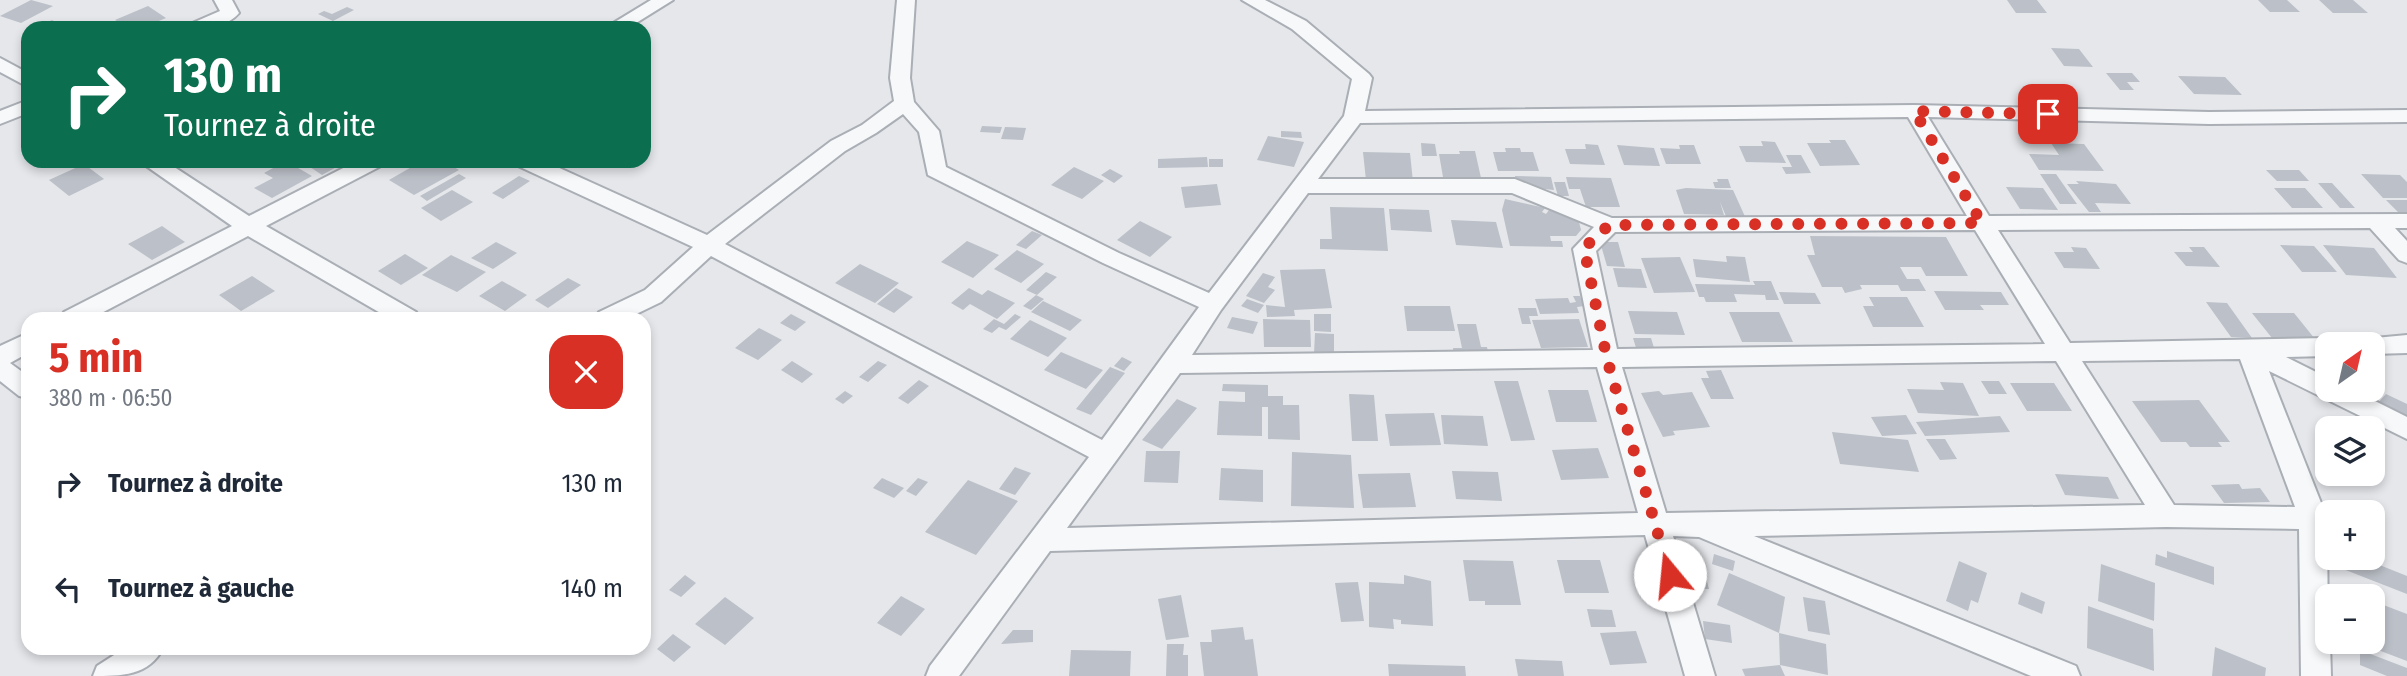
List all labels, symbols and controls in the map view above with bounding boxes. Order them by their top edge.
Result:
text: 130 m [164,46,282,105]
icon: right [49,49,140,140]
pin [2018,84,2078,144]
icon: arrive [2029,95,2067,133]
text: Tournez à droite [164,106,376,144]
north arrow [2315,332,2385,402]
map controls [2315,332,2385,654]
text: 5 min [49,333,143,383]
button: close [549,335,623,409]
text: 380 m · 06:50 [49,384,173,412]
button: layers [2315,416,2385,486]
icon: right [49,465,87,503]
text: Tournez à droite [108,468,283,499]
text: 130 m [561,468,623,499]
button: + [2315,500,2385,570]
position arrow [1633,538,1707,612]
icon: left [49,570,87,608]
text: Tournez à gauche [108,573,294,604]
text: 140 m [561,573,623,604]
button: − [2315,584,2385,654]

